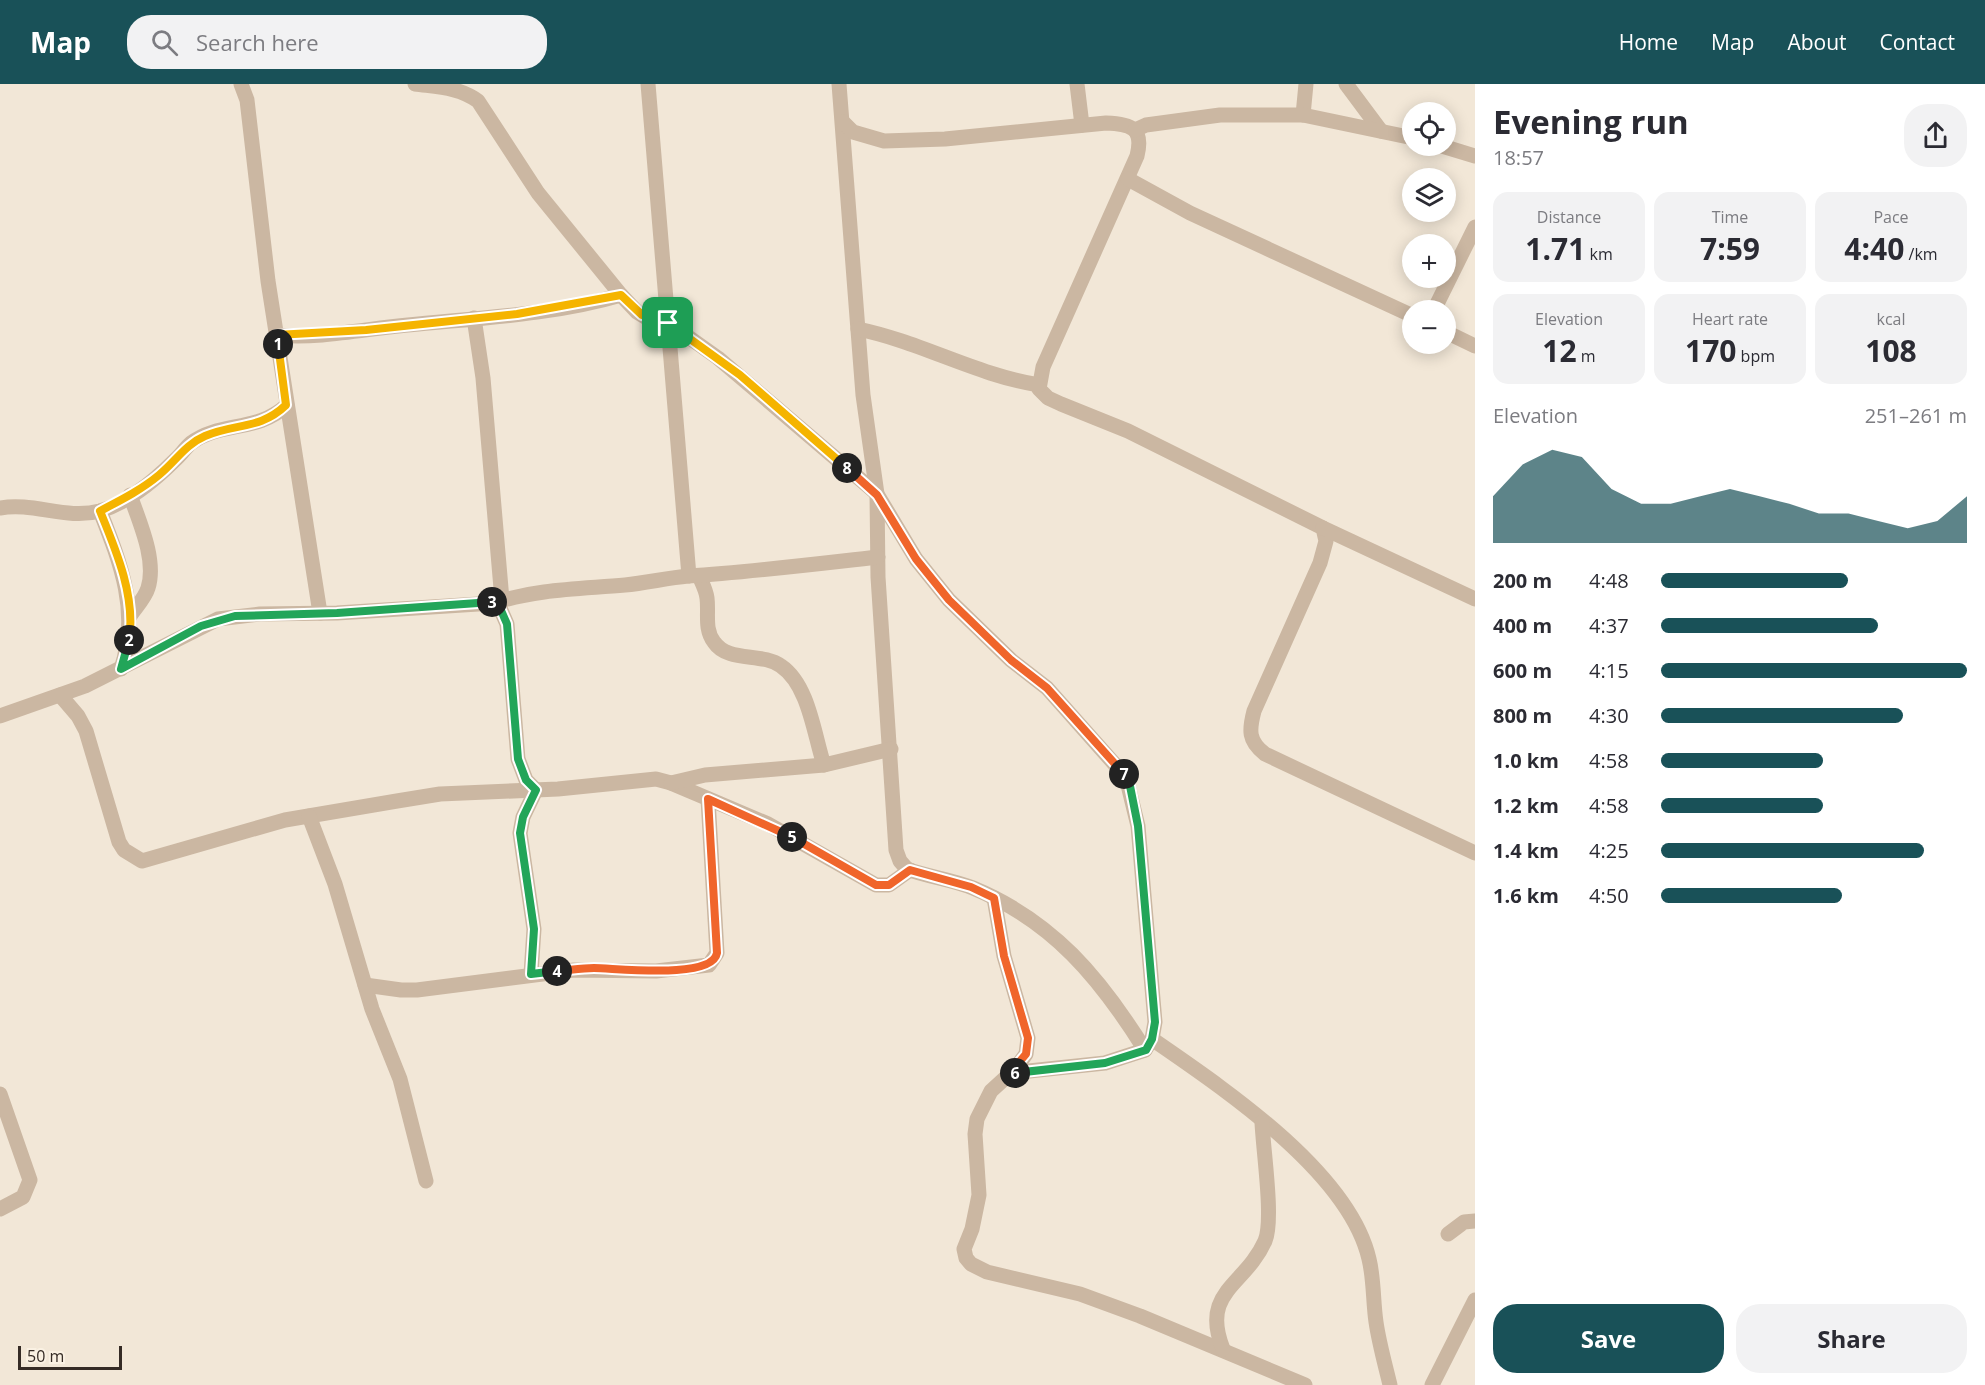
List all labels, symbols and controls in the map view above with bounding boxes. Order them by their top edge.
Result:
search box [127,15,547,69]
text: Map [30,23,91,61]
icon: search [148,26,181,59]
text: Search here [196,27,319,57]
text: Home [1619,28,1678,56]
text: Map [1711,28,1754,56]
text: About [1787,28,1847,56]
text: Contact [1880,28,1955,56]
text: Evening run [1493,99,1689,144]
map controls [1402,102,1456,354]
button: locate [1402,102,1456,156]
button: share [1904,104,1967,167]
text: 18:57 [1493,144,1544,171]
button: layers [1402,168,1456,222]
text: Distance [1537,206,1601,228]
text: Time [1712,206,1748,228]
text: Pace [1873,206,1909,228]
text: 1.71 [1525,228,1585,269]
text: 7:59 [1700,228,1760,269]
text: 4:40 [1844,228,1904,269]
button: + [1402,234,1456,288]
text: km [1585,243,1613,265]
text: /km [1904,243,1938,265]
pin [642,297,693,348]
button: − [1402,300,1456,354]
icon: arrive [651,306,684,339]
text: Elevation [1535,308,1603,330]
text: Heart rate [1692,308,1768,330]
text: kcal [1877,308,1906,330]
pin: 1 [263,329,293,359]
text: 12 [1542,330,1577,371]
text: 170 [1685,330,1736,371]
text: 108 [1865,330,1917,371]
text: 1 [273,333,283,355]
text: m [1577,345,1596,367]
text: bpm [1736,345,1775,367]
text: Elevation [1493,402,1578,429]
text: 251–261 m [1865,402,1967,429]
pin: 8 [832,453,862,483]
text: 8 [842,457,852,479]
text: 200 m [1493,567,1552,594]
text: 4:48 [1589,567,1629,594]
pin: 3 [477,587,507,617]
text: 3 [487,591,497,613]
text: 400 m [1493,612,1552,639]
text: 4:37 [1589,612,1629,639]
pin: 2 [114,625,144,655]
text: 2 [124,629,134,651]
text: 600 m [1493,657,1552,684]
text: 4:15 [1589,657,1629,684]
text: 800 m [1493,702,1552,729]
text: 4:30 [1589,702,1629,729]
text: 1.0 km [1493,747,1559,774]
text: 4:58 [1589,747,1629,774]
pin: 7 [1109,759,1139,789]
text: 7 [1119,763,1129,785]
text: 1.2 km [1493,792,1559,819]
text: 4:58 [1589,792,1629,819]
pin: 5 [777,822,807,852]
text: 5 [787,826,797,848]
text: 1.4 km [1493,837,1559,864]
text: 4:25 [1589,837,1629,864]
text: 1.6 km [1493,882,1559,909]
text: 4:50 [1589,882,1629,909]
pin: 4 [542,956,572,986]
text: 4 [552,960,562,982]
pin: 6 [1000,1058,1030,1088]
text: 6 [1010,1062,1020,1084]
button: Save [1493,1304,1724,1373]
button: Share [1736,1304,1967,1373]
scale bar [18,1343,122,1370]
text: 50 m [27,1345,64,1367]

